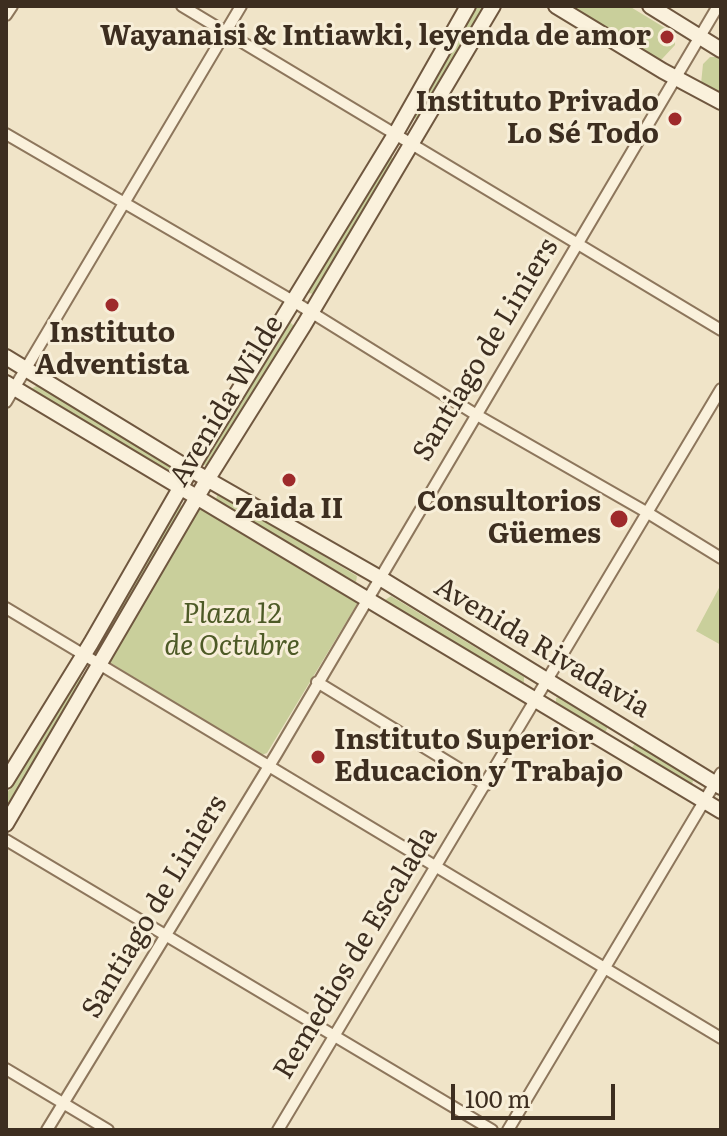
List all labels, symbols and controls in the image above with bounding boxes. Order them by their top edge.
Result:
place label: Wayanaisi & Intiawki, leyenda de amor [100,20,651,54]
marker: Wayanaisi & Intiawki, leyenda de amor [658,28,676,46]
place label: Instituto Privado Lo Sé Todo [415,86,659,152]
marker: Instituto Privado Lo Sé Todo [666,110,684,128]
street label: Santiago de Liniers [406,233,566,467]
marker: Instituto Adventista [103,296,121,314]
street label: Avenida Wilde [163,309,291,493]
place label: Instituto Adventista [35,317,189,383]
marker: Zaida II [280,471,298,489]
place label: Consultorios Güemes [417,486,601,552]
place label: Zaida II [234,493,344,527]
marker: Consultorios Güemes [608,508,630,530]
street label: Avenida Rivadavia [428,570,656,726]
park label: Plaza 12 de Octubre [164,598,300,664]
place label: Instituto Superior Educacion y Trabajo [334,724,623,790]
marker: Instituto Superior Educacion y Trabajo [309,748,327,766]
street label: Santiago de Liniers [75,790,235,1024]
street label: Remedios de Escalada [267,820,445,1086]
scale bar [455,1068,619,1118]
text: 100 m [465,1080,531,1115]

